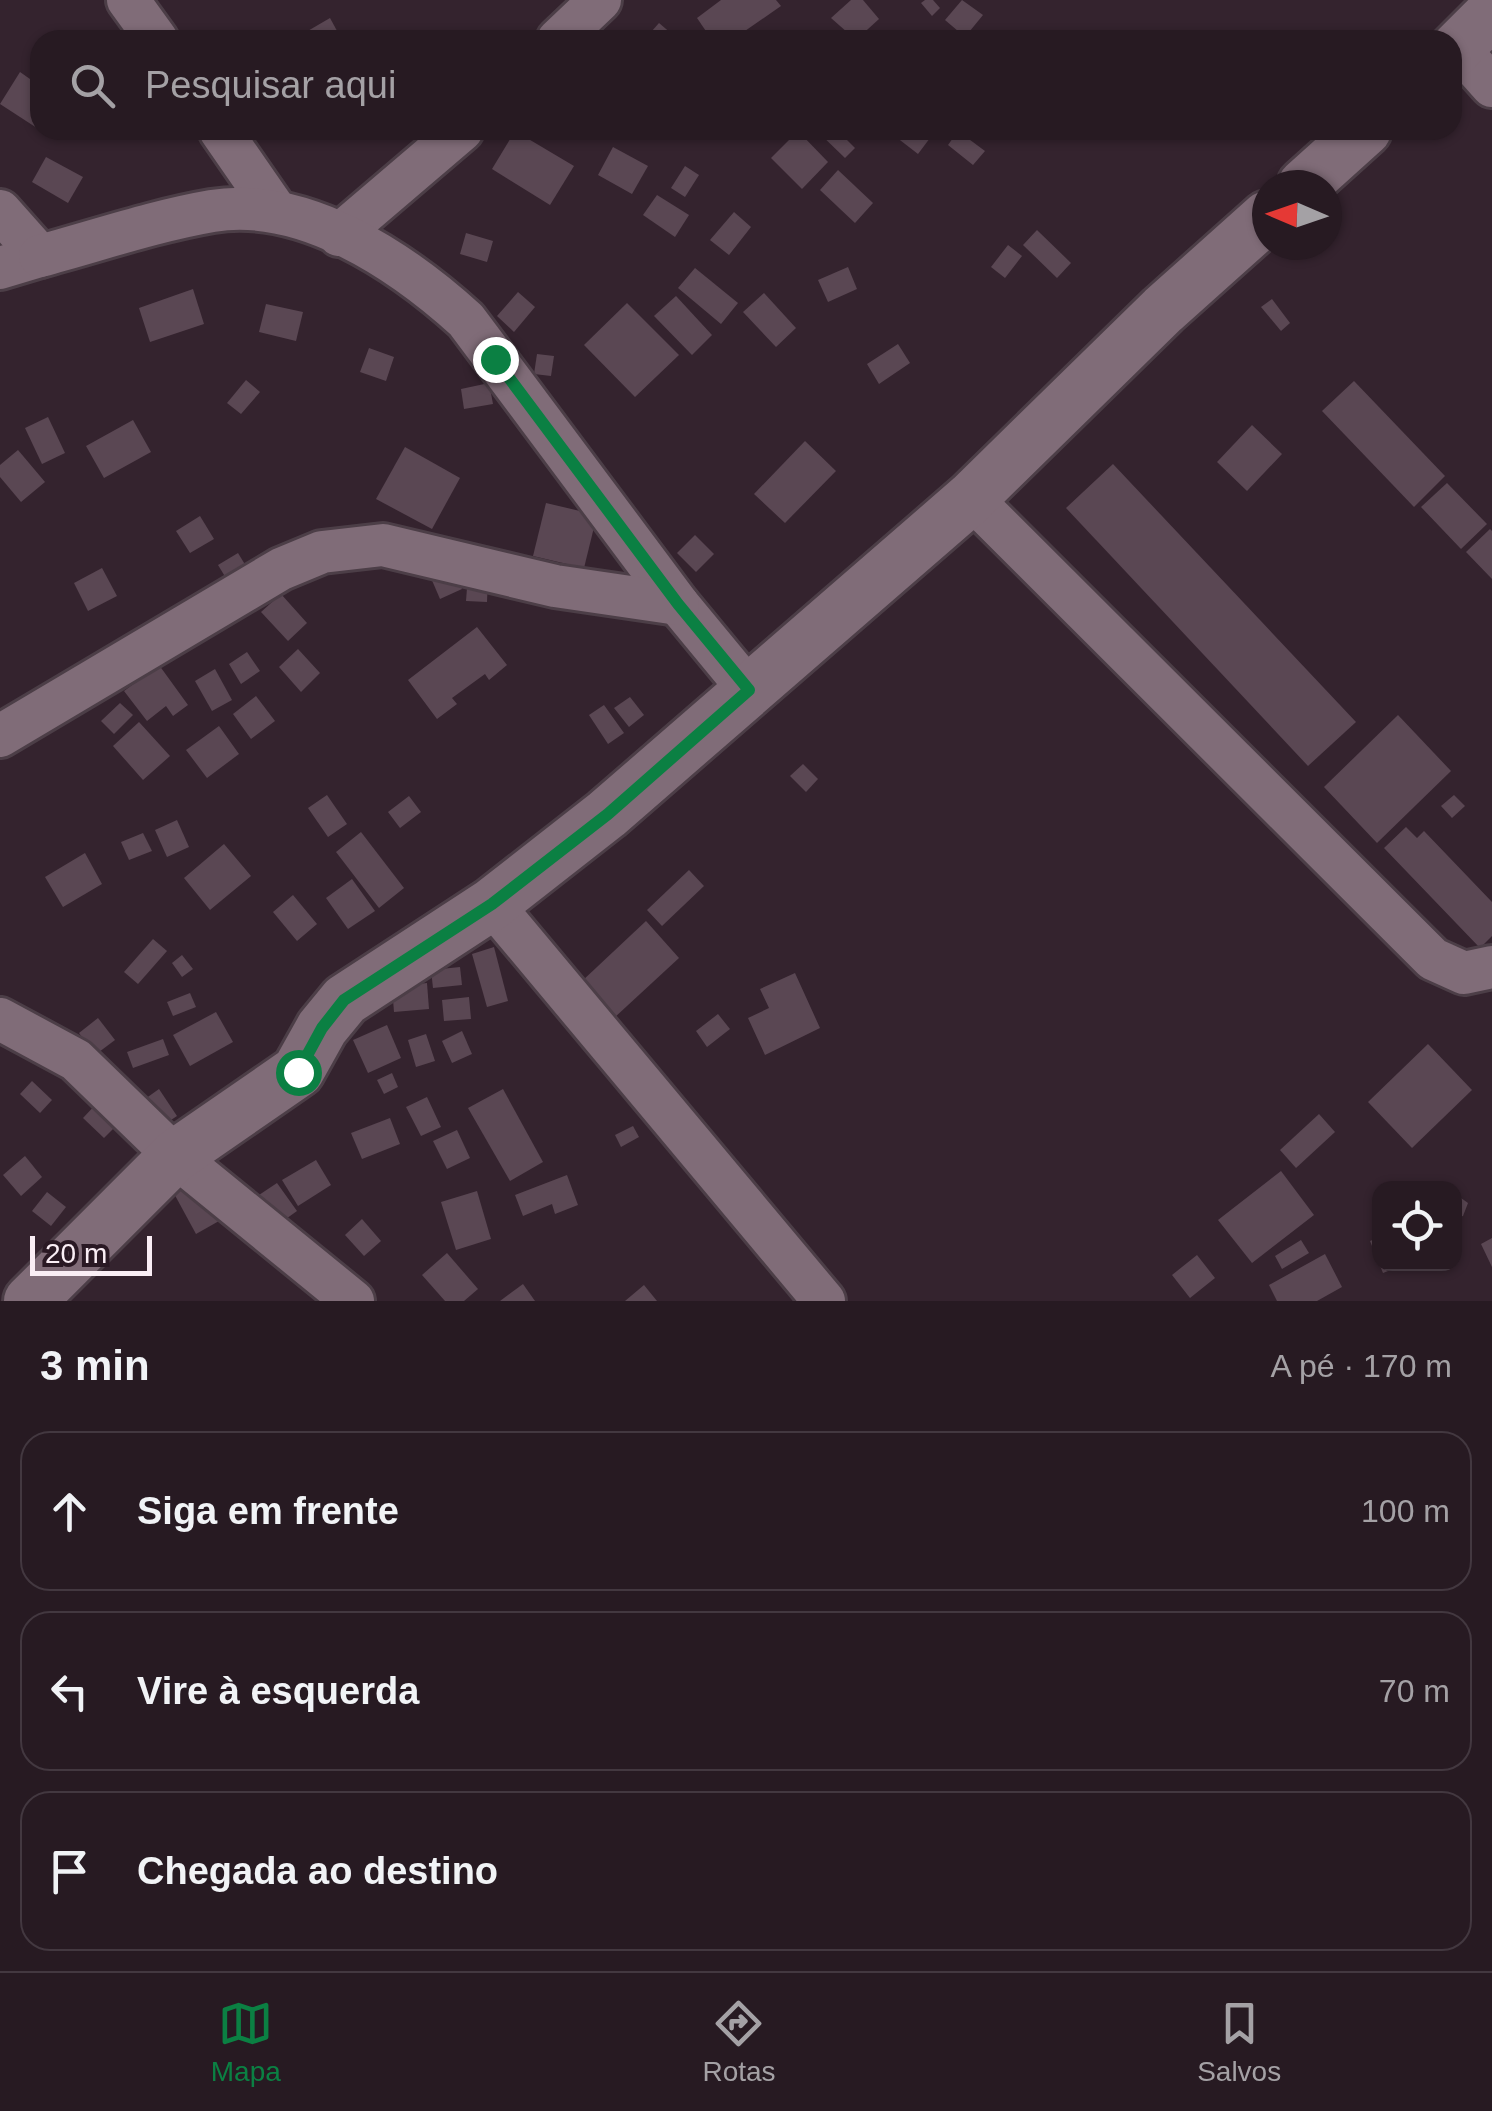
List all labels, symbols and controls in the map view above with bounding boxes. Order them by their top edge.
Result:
search box [30,30,1462,140]
icon: search [65,58,120,113]
text: Pesquisar aqui [145,64,396,106]
north arrow [1252,170,1342,260]
route end [473,337,519,383]
route start [276,1050,322,1096]
map controls [1372,1181,1462,1271]
button: locate [1372,1181,1462,1271]
scale bar [30,1231,152,1276]
text: 20 m [45,1238,107,1269]
text: 3 min [40,1342,150,1389]
text: A pé · 170 m [1271,1348,1452,1384]
icon: ahead [42,1484,97,1539]
text: Siga em frente [137,1490,399,1532]
text: 100 m [1361,1493,1450,1529]
icon: left [42,1664,97,1719]
text: Vire à esquerda [137,1670,419,1712]
text: 70 m [1379,1673,1450,1709]
icon: arrive [42,1844,97,1899]
text: Chegada ao destino [137,1850,498,1892]
tab: Mapa [211,1996,281,2088]
tab: Rotas [702,1996,776,2088]
tab: Salvos [1197,1996,1281,2088]

